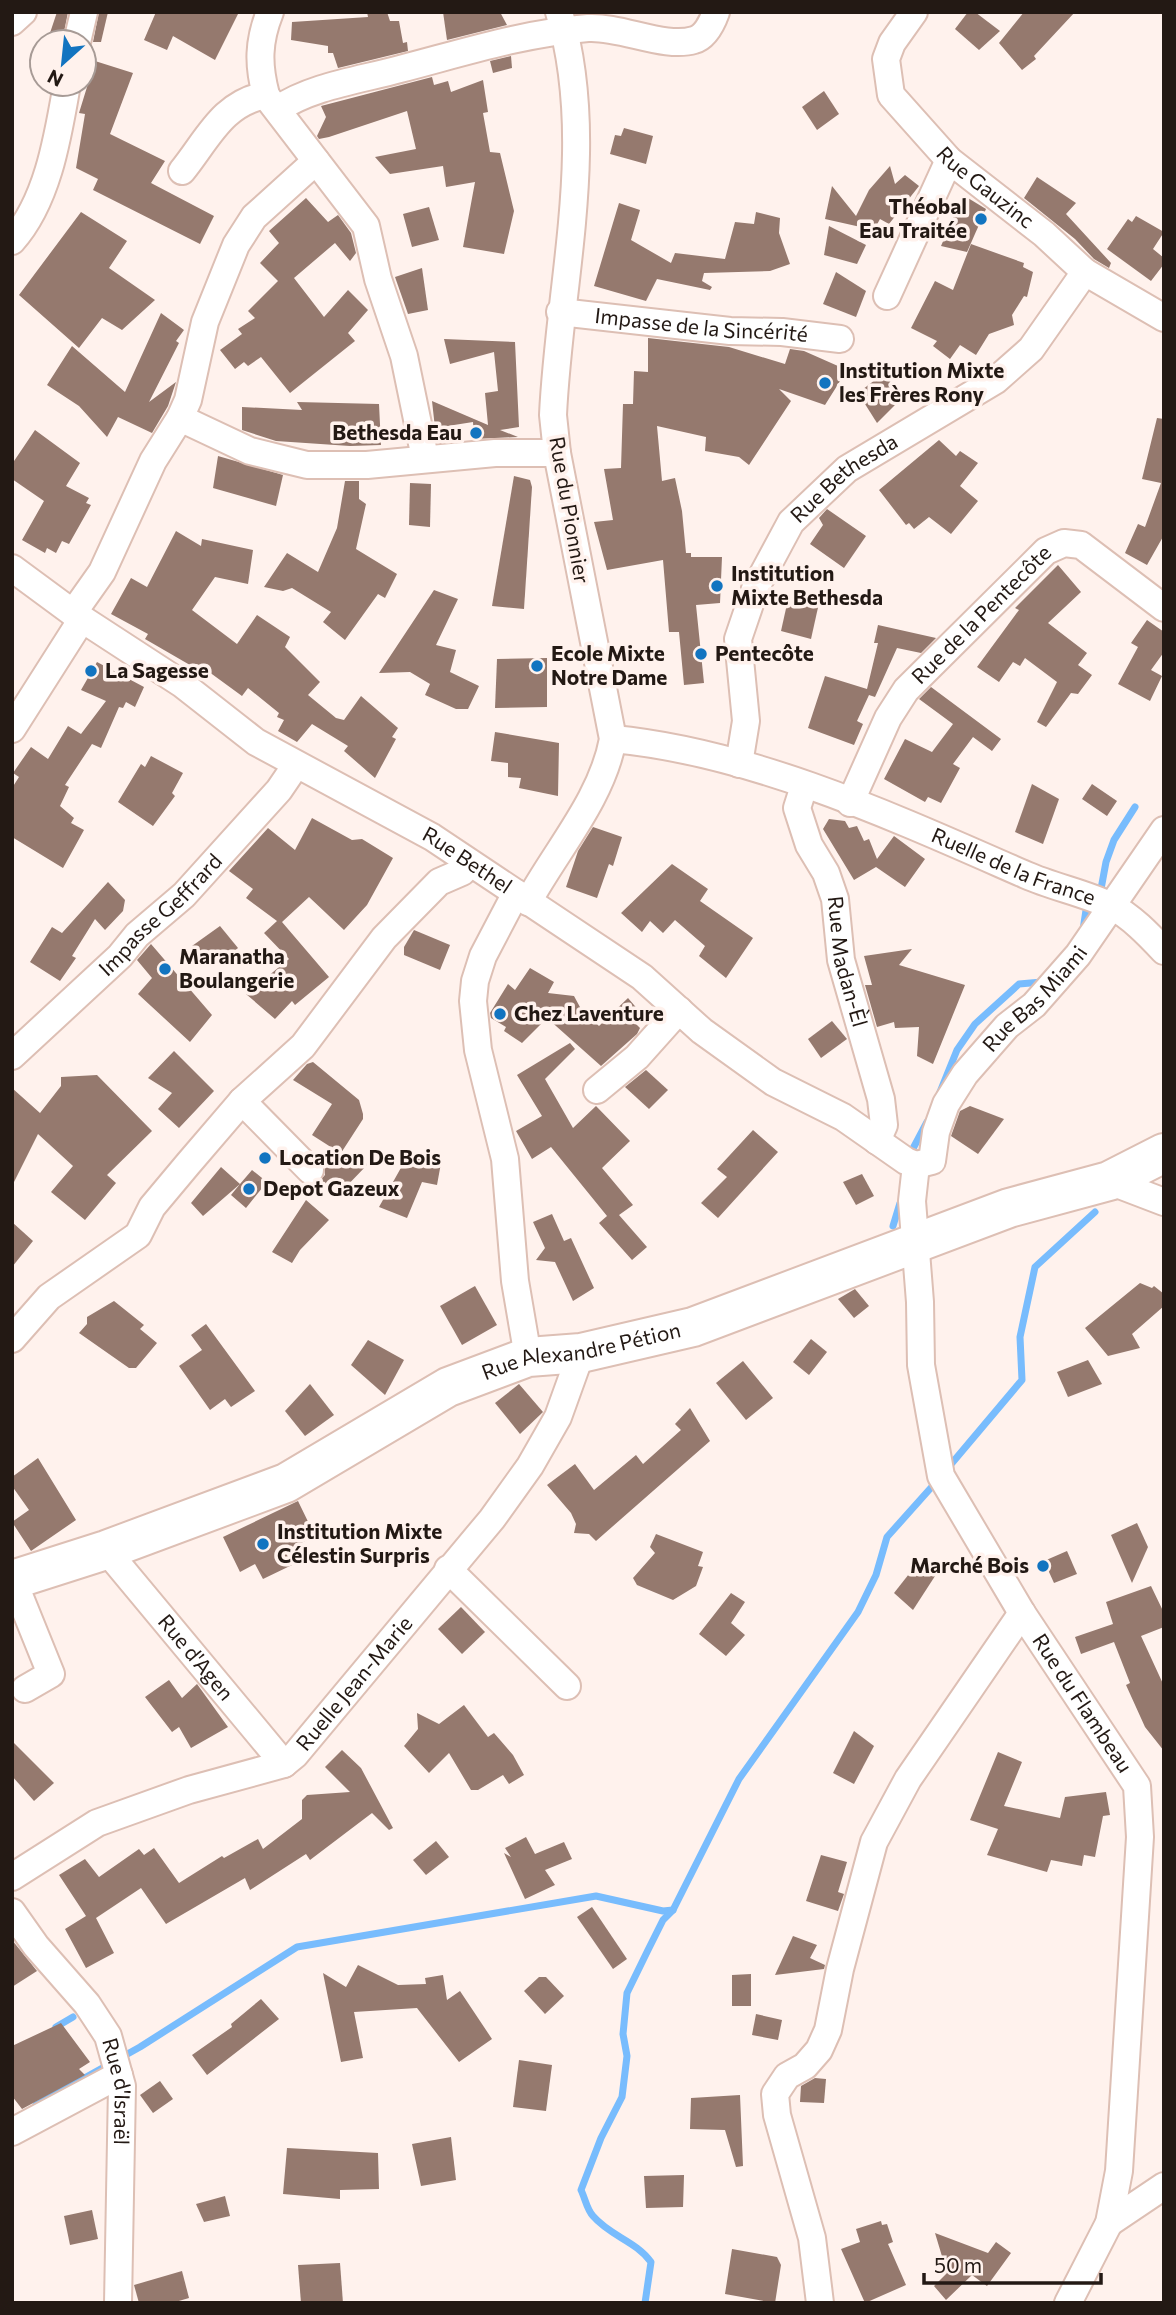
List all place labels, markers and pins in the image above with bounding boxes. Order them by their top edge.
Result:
place label: Théobal Eau Traitée [859,193,967,242]
marker: Théobal Eau Traitée [973,211,989,227]
place label: Institution Mixte les Frères Rony [839,357,1004,406]
marker: Institution Mixte les Frères Rony [817,375,833,391]
place label: Bethesda Eau [332,419,462,444]
marker: Bethesda Eau [468,425,484,441]
place label: Institution Mixte Bethesda [731,560,883,609]
marker: Institution Mixte Bethesda [709,578,725,594]
place label: Ecole Mixte Notre Dame [551,640,667,689]
place label: Pentecôte [715,640,814,665]
marker: Pentecôte [693,646,709,662]
place label: La Sagesse [105,657,209,682]
marker: Ecole Mixte Notre Dame [529,658,545,674]
marker: La Sagesse [83,663,99,679]
place label: Maranatha Boulangerie [179,943,294,992]
marker: Maranatha Boulangerie [157,961,173,977]
place label: Chez Laventure [514,1000,664,1025]
marker: Chez Laventure [492,1006,508,1022]
place label: Location De Bois [279,1144,441,1169]
marker: Location De Bois [257,1150,273,1166]
place label: Depot Gazeux [263,1175,399,1200]
marker: Depot Gazeux [241,1181,257,1197]
place label: Institution Mixte Célestin Surpris [277,1518,442,1567]
marker: Institution Mixte Célestin Surpris [255,1536,271,1552]
place label: Marché Bois [910,1552,1029,1577]
marker: Marché Bois [1035,1558,1051,1574]

